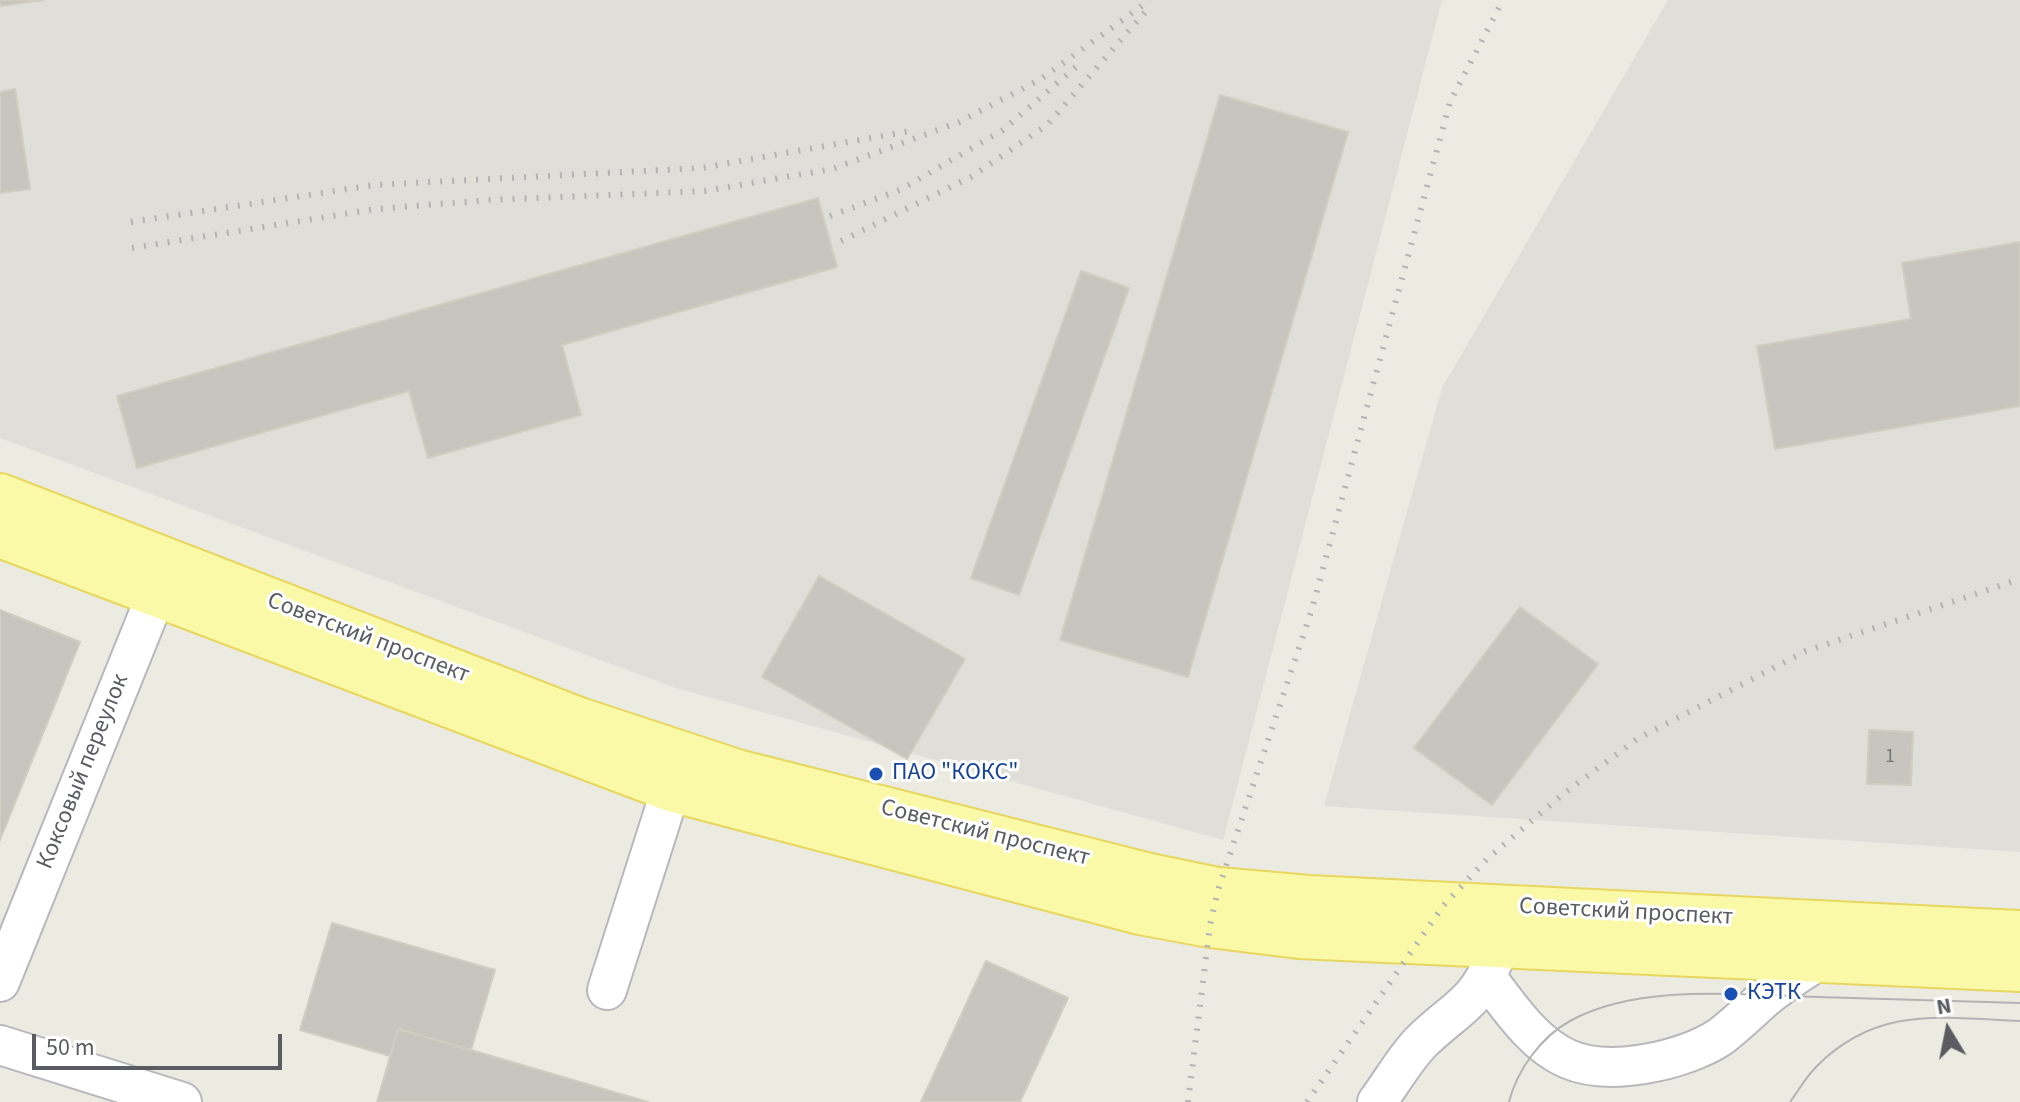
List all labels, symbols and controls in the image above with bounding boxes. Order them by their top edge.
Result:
street label: Советский проспект [263,587,473,691]
street label: Коксовый переулок [32,670,136,874]
house number: 1 [1885,746,1895,770]
place label: ПАО "КОКС" [892,760,1018,788]
marker: ПАО "КОКС" [867,765,885,783]
street label: Советский проспект [878,794,1092,874]
street label: Советский проспект [1518,893,1734,933]
place label: КЭТК [1747,980,1801,1008]
marker: КЭТК [1722,985,1740,1003]
text: N [1934,989,1954,1023]
north arrow [1908,990,1988,1070]
scale bar [36,1018,286,1068]
text: 50 m [46,1030,95,1065]

